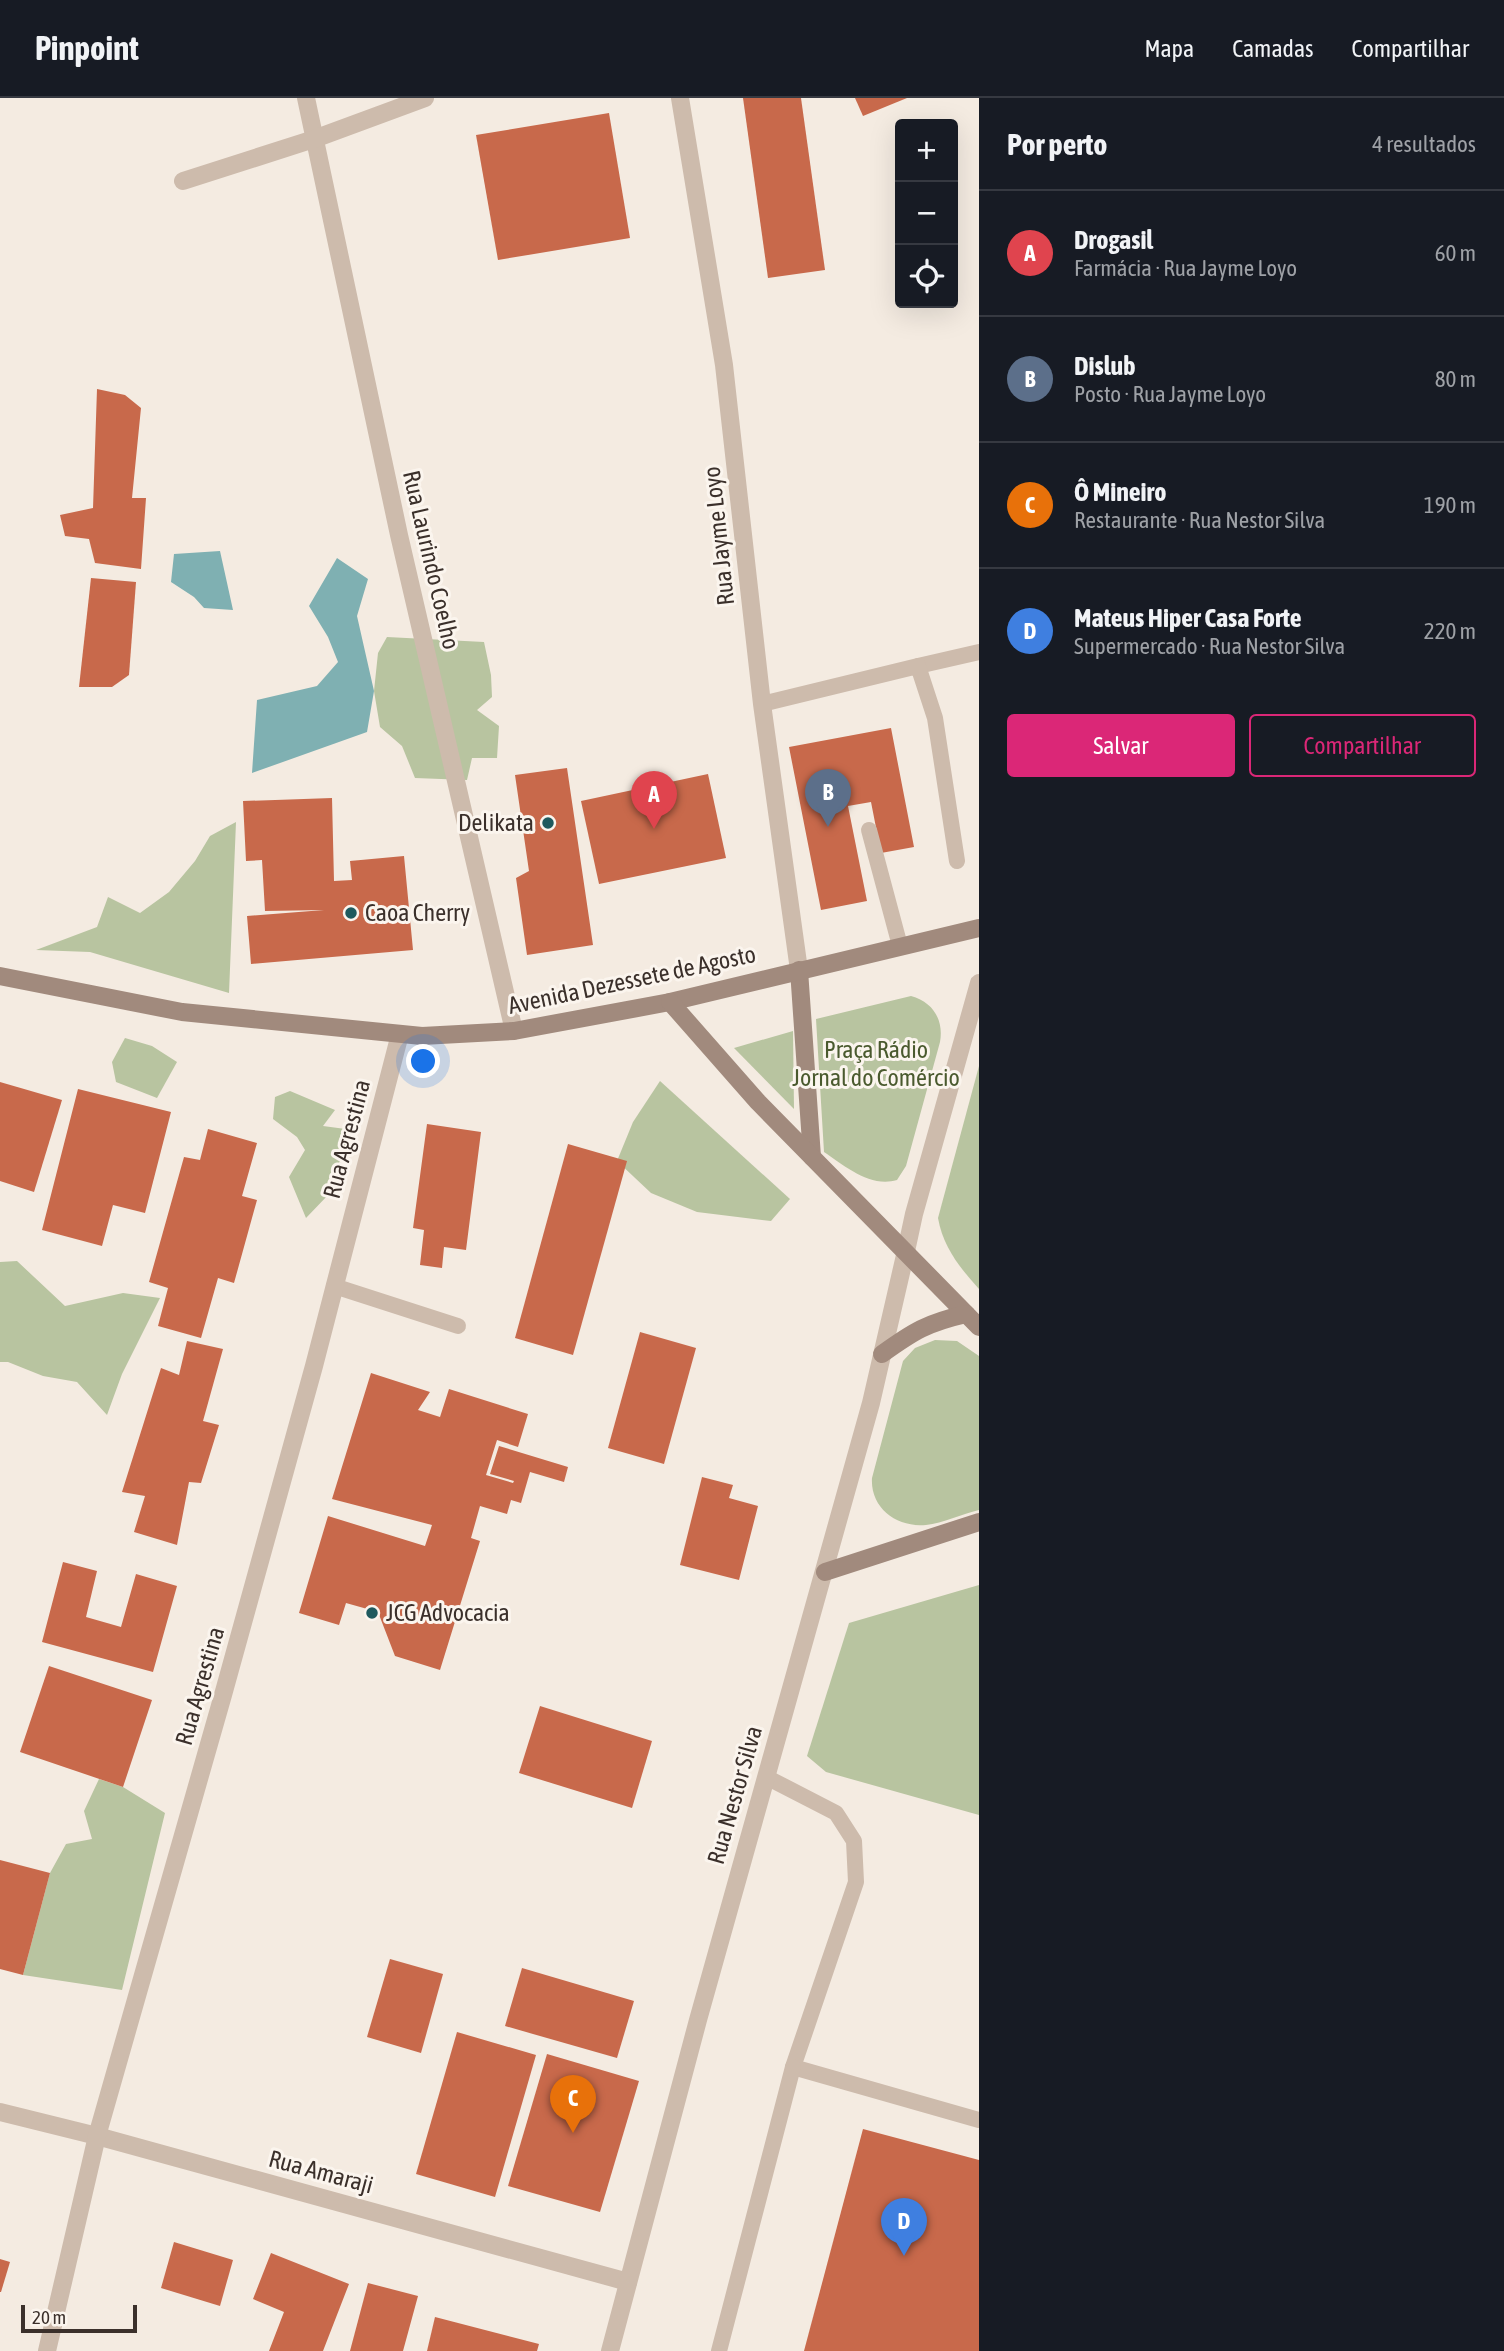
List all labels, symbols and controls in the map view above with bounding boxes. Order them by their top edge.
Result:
text: Pinpoint [35,29,139,67]
text: Mapa [1144,35,1194,62]
text: Camadas [1232,35,1314,62]
text: Compartilhar [1352,35,1469,62]
map controls [895,119,958,308]
button: + [895,119,958,182]
text: Por perto [1007,127,1107,161]
text: 4 resultados [1372,131,1476,157]
button: − [895,182,958,245]
text: Drogasil [1074,225,1153,255]
text: A [1024,240,1036,266]
text: 60 m [1435,240,1476,266]
button: locate [895,245,958,308]
text: Farmácia · Rua Jayme Loyo [1074,255,1297,281]
text: Dislub [1074,351,1136,381]
text: B [1025,366,1035,392]
text: 80 m [1435,366,1476,392]
text: Posto · Rua Jayme Loyo [1074,381,1266,407]
street label: Rua Jayme Loyo [698,465,739,607]
street label: Rua Laurindo Coelho [398,468,465,652]
text: Ô Mineiro [1074,477,1166,507]
text: C [1025,492,1035,518]
text: 190 m [1424,492,1476,518]
text: Restaurante · Rua Nestor Silva [1074,507,1325,533]
text: Mateus Hiper Casa Forte [1074,603,1302,633]
text: D [1024,618,1036,644]
text: 220 m [1424,618,1476,644]
text: Supermercado · Rua Nestor Silva [1074,633,1345,659]
button: Salvar [1007,714,1235,777]
button: Compartilhar [1249,714,1476,777]
pin: B [805,769,851,827]
pin: A [631,771,677,829]
place label: Delikata [458,809,534,836]
marker: Delikata [540,815,556,831]
place label: Caoa Cherry [365,899,470,926]
marker: Caoa Cherry [343,905,359,921]
street label: Avenida Dezessete de Agosto [506,940,758,1019]
park label: Praça Rádio Jornal do Comércio [792,1036,960,1091]
your location [406,1044,440,1078]
street label: Rua Agrestina [318,1077,375,1201]
place label: JCG Advocacia [386,1599,510,1626]
marker: JCG Advocacia [364,1605,380,1621]
street label: Rua Agrestina [170,1624,229,1748]
street label: Rua Nestor Silva [702,1723,767,1867]
pin: C [550,2075,596,2133]
street label: Rua Amaraji [266,2145,376,2198]
pin: D [881,2198,927,2256]
scale bar [21,2302,136,2334]
text: 20 m [32,2306,66,2328]

